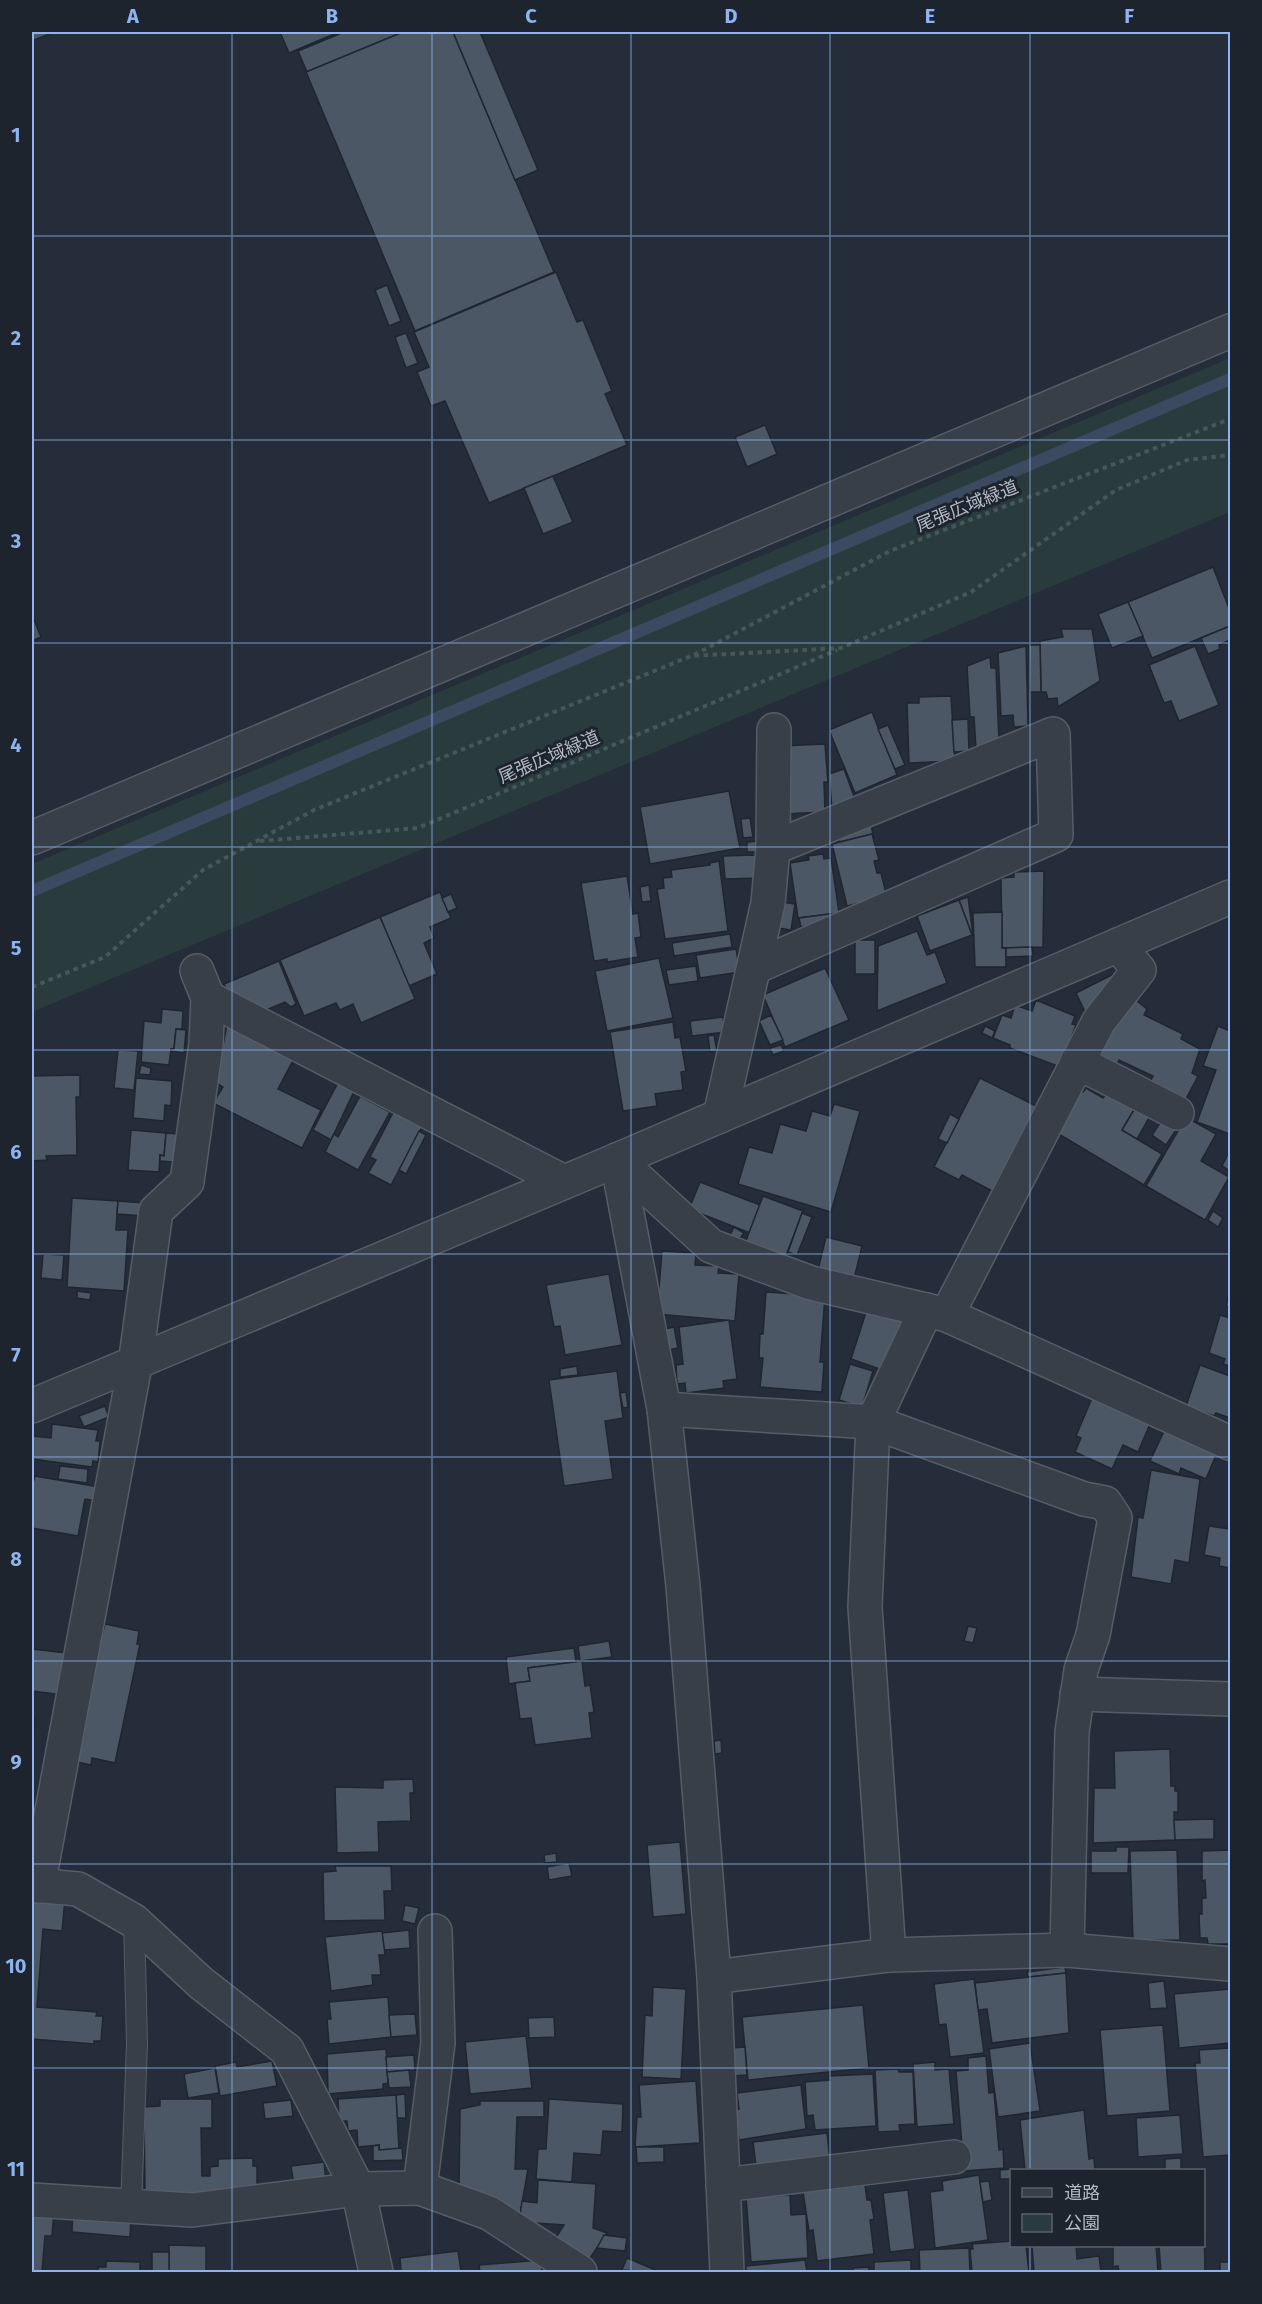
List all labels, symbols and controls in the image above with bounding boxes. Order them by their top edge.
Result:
text: A [126,4,140,28]
text: B [326,4,338,28]
text: C [525,4,537,28]
text: D [724,4,738,28]
text: E [925,4,935,28]
text: F [1124,4,1134,28]
text: 1 [11,123,21,147]
text: 2 [11,326,21,350]
street label: 尾張広域緑道 [913,476,1021,536]
text: 3 [10,529,21,553]
street label: 尾張広域緑道 [495,726,603,788]
text: 4 [10,733,22,757]
text: 5 [11,936,22,960]
text: 6 [10,1140,22,1164]
text: 7 [11,1343,21,1367]
text: 8 [10,1547,22,1571]
text: 9 [10,1750,22,1774]
text: 10 [6,1954,26,1978]
text: 11 [7,2157,25,2181]
legend [1010,2169,1205,2247]
text: 道路 [1064,2182,1100,2204]
text: 公園 [1064,2212,1100,2234]

